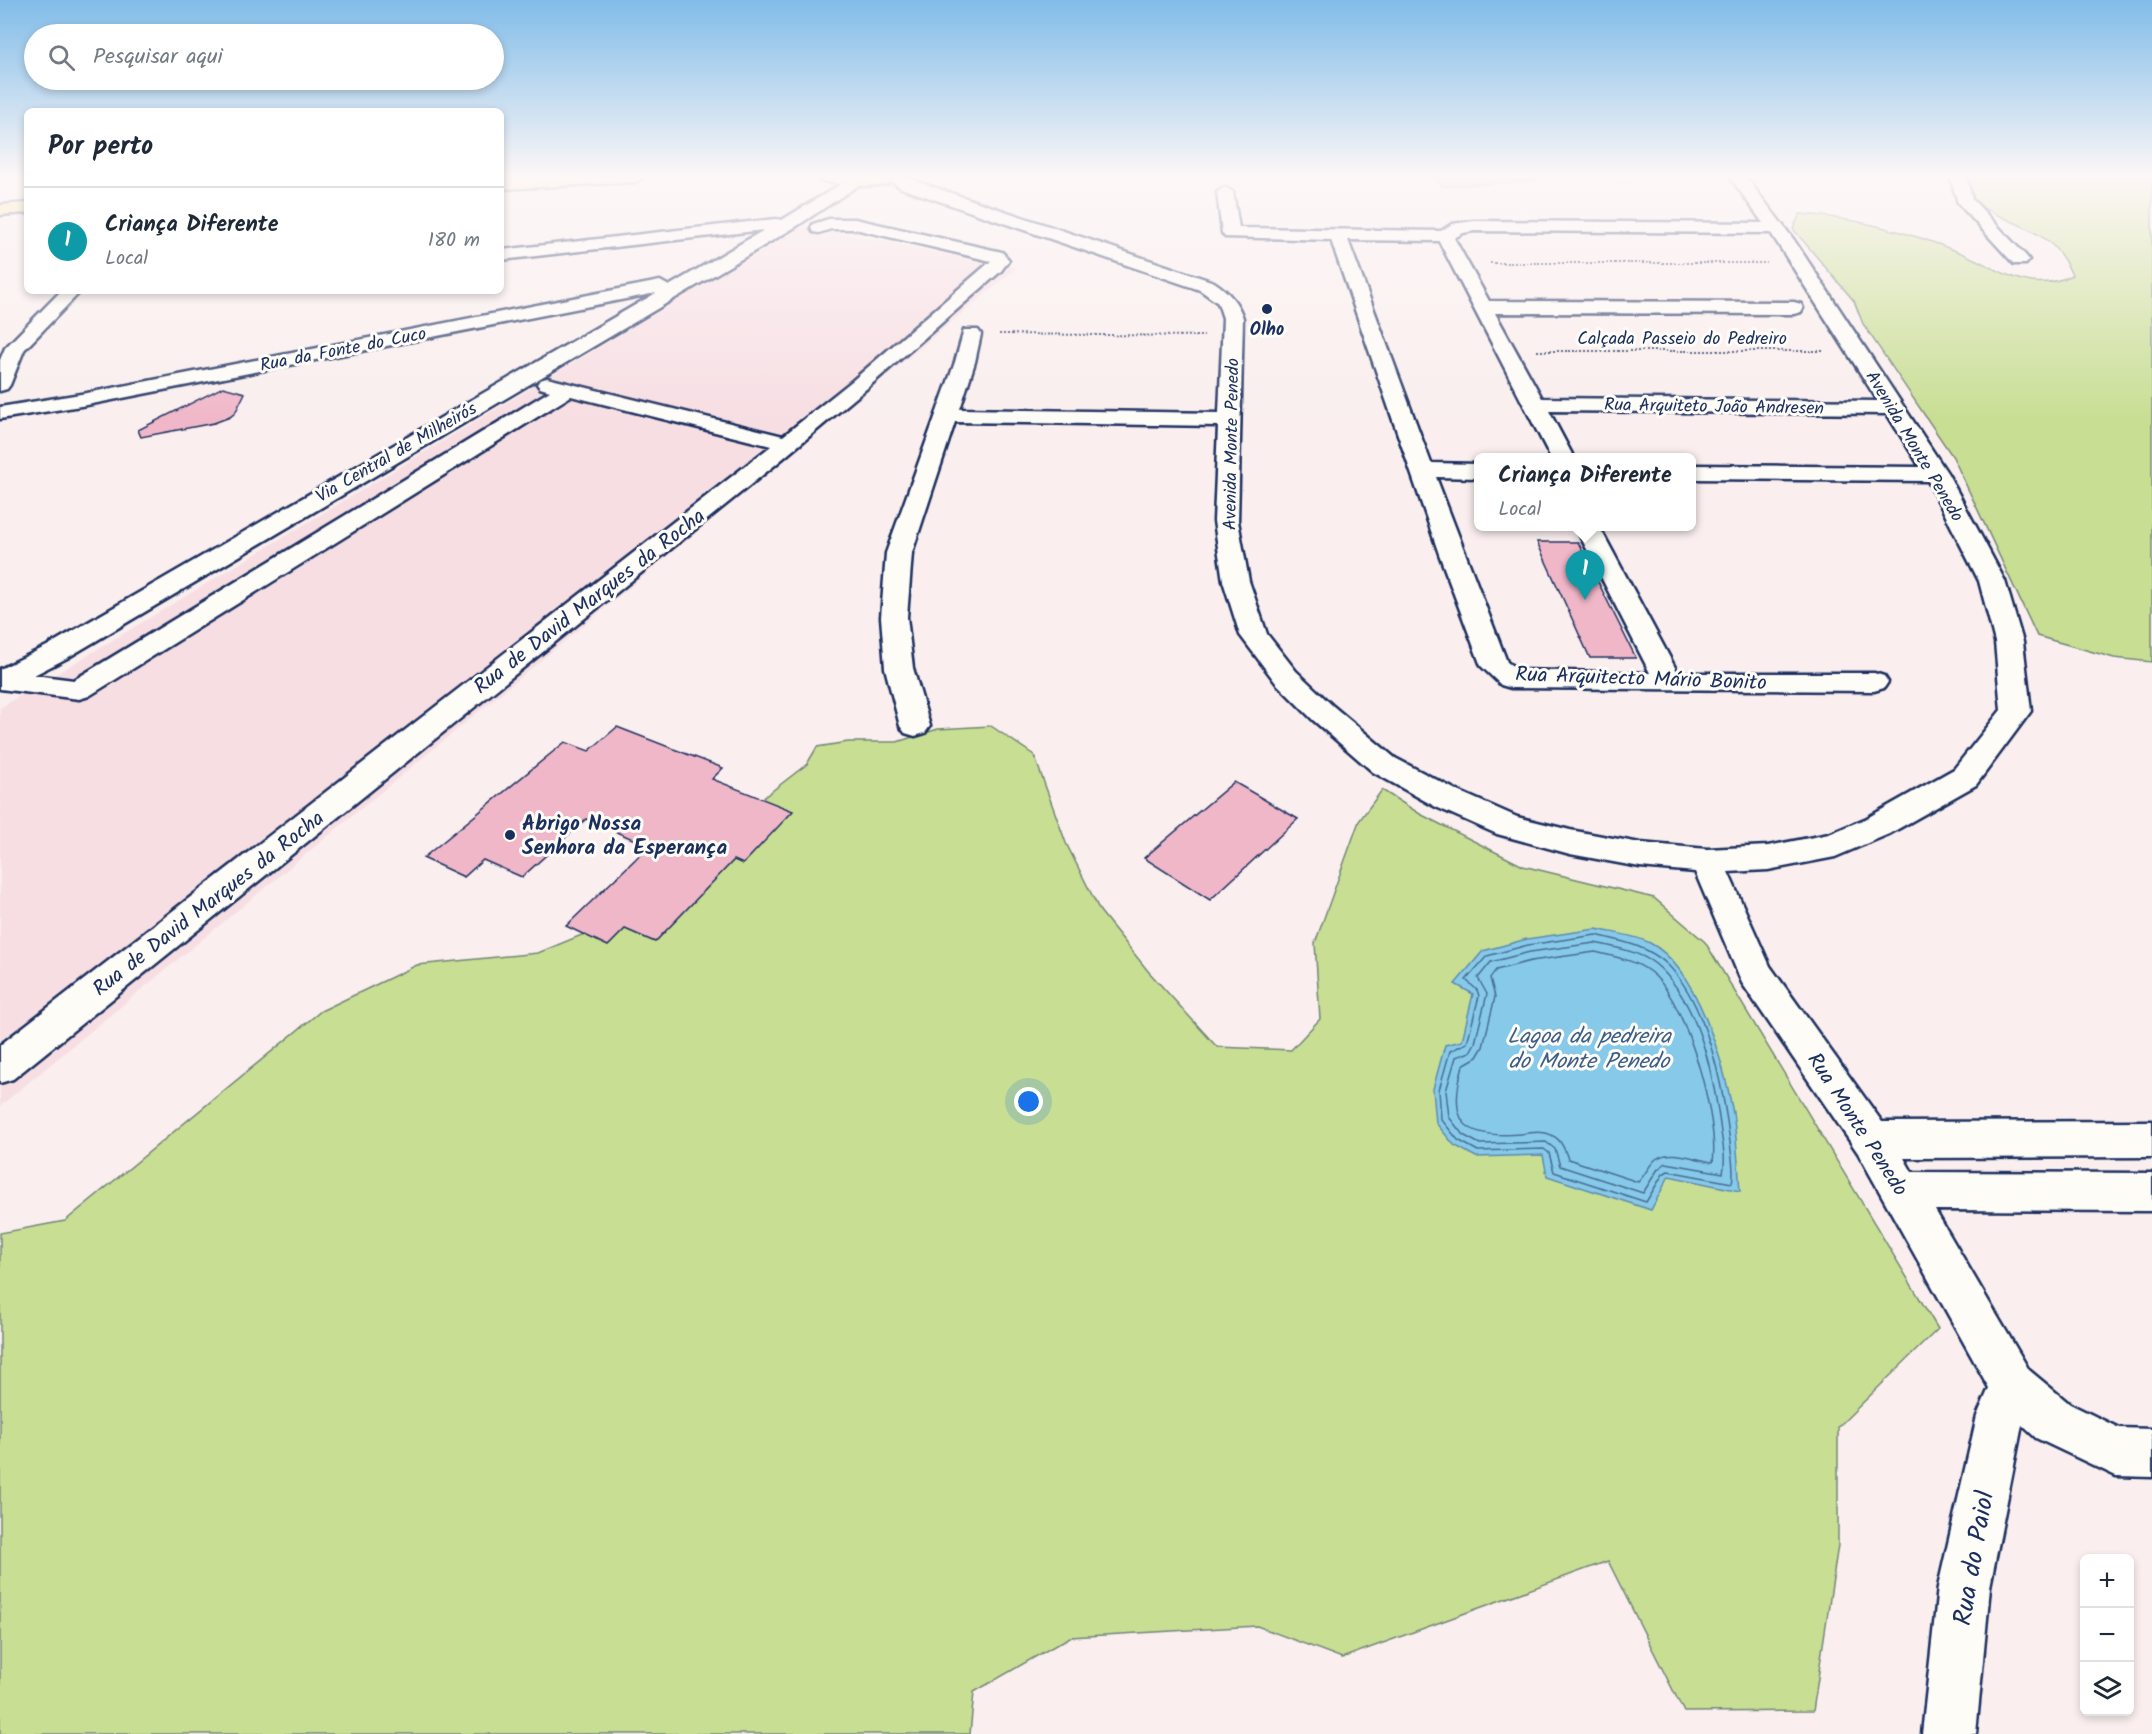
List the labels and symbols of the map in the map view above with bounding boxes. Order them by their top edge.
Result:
marker: Olho [1260,302,1274,316]
place label: Olho [1250,316,1284,345]
street label: Rua da Fonte do Cuco [258,320,429,381]
street label: Calçada Passeio do Pedreiro [1577,325,1787,354]
street label: Avenida Monte Penedo [1217,358,1248,530]
street label: Avenida Monte Penedo [1857,366,1970,528]
street label: Rua Arquiteto João Andresen [1604,391,1824,424]
street label: Via Central de Milheirós [311,395,483,511]
street label: Rua de David Marques da Rocha [467,501,713,703]
pin: 1 [1566,550,1604,600]
street label: Rua Arquitecto Mário Bonito [1515,659,1767,700]
street label: Rua de David Marques da Rocha [86,803,332,1005]
place label: Abrigo Nossa Senhora da Esperança [522,808,728,865]
marker: Abrigo Nossa Senhora da Esperança [503,828,517,842]
water label: Lagoa da pedreira do Monte Penedo [1507,1020,1672,1080]
street label: Rua Monte Penedo [1798,1046,1916,1203]
your location [1014,1087,1043,1116]
street label: Rua do Paiol [1942,1488,2007,1629]

